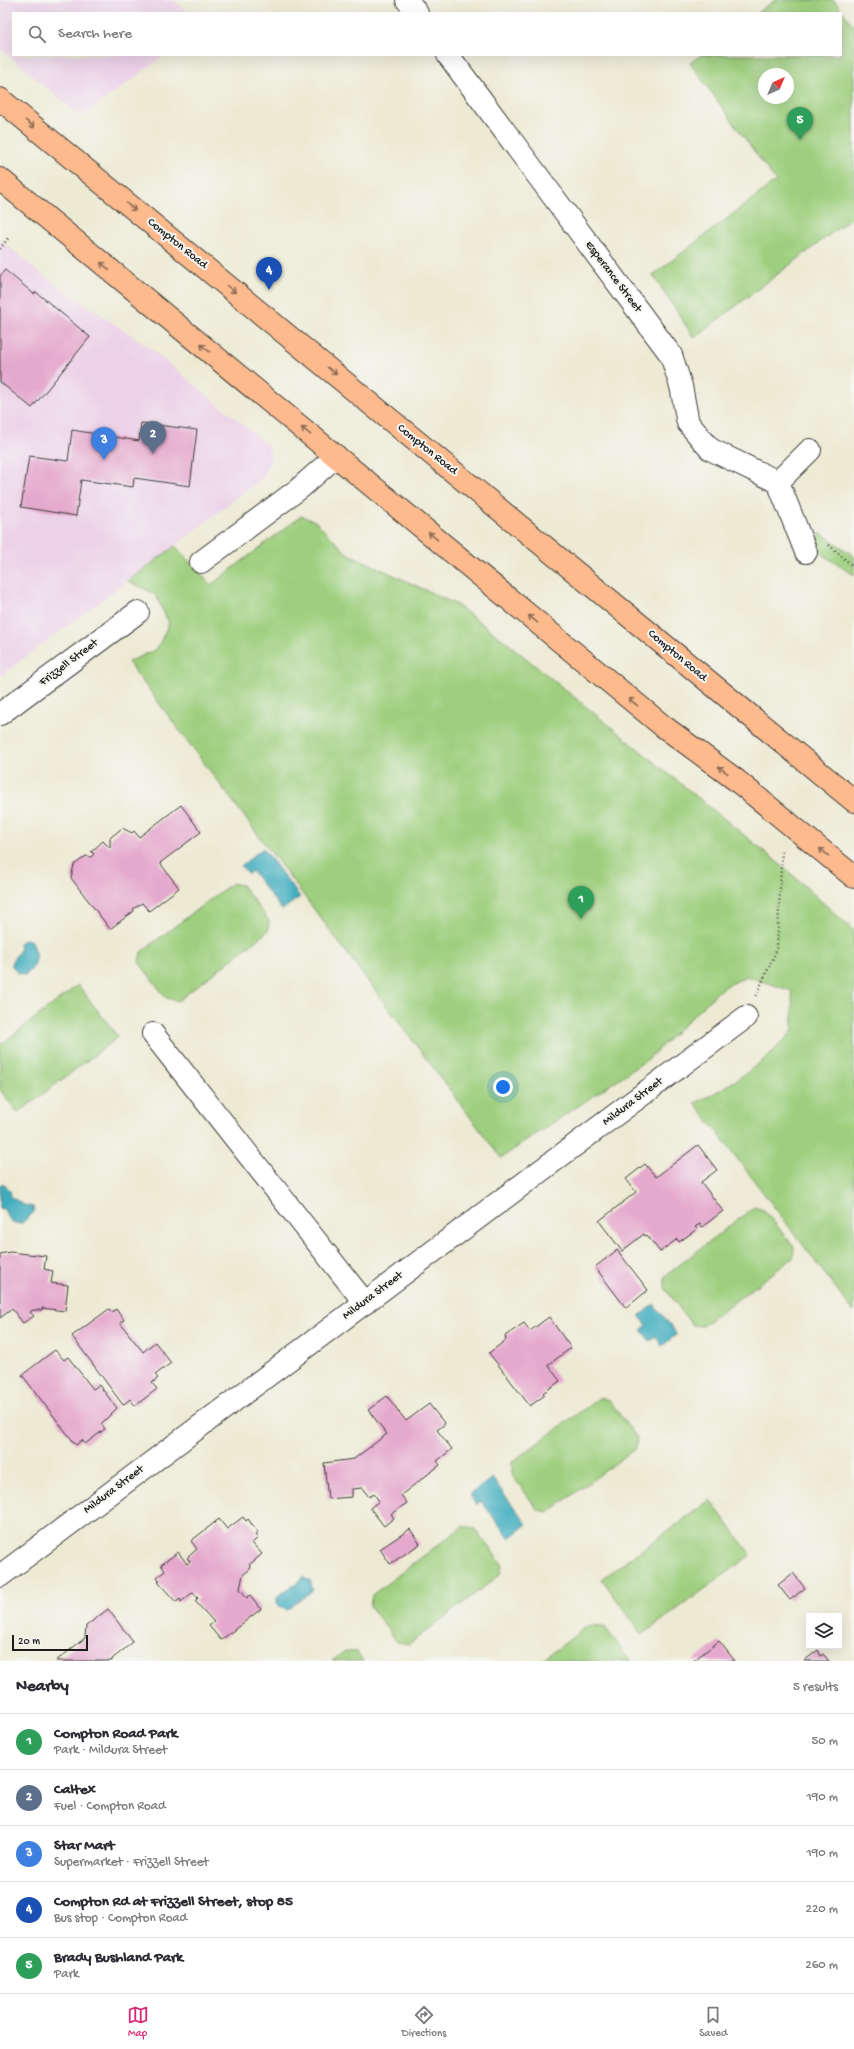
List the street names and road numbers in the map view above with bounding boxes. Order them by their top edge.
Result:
street label: Compton Road [144,216,211,273]
street label: Esperance Street [582,239,645,316]
street label: Compton Road [394,422,461,479]
street label: Compton Road [645,627,710,685]
street label: Frizzell Street [36,636,102,690]
street label: Mildura Street [600,1074,667,1129]
street label: Mildura Street [340,1268,407,1323]
street label: Mildura Street [81,1462,148,1517]

